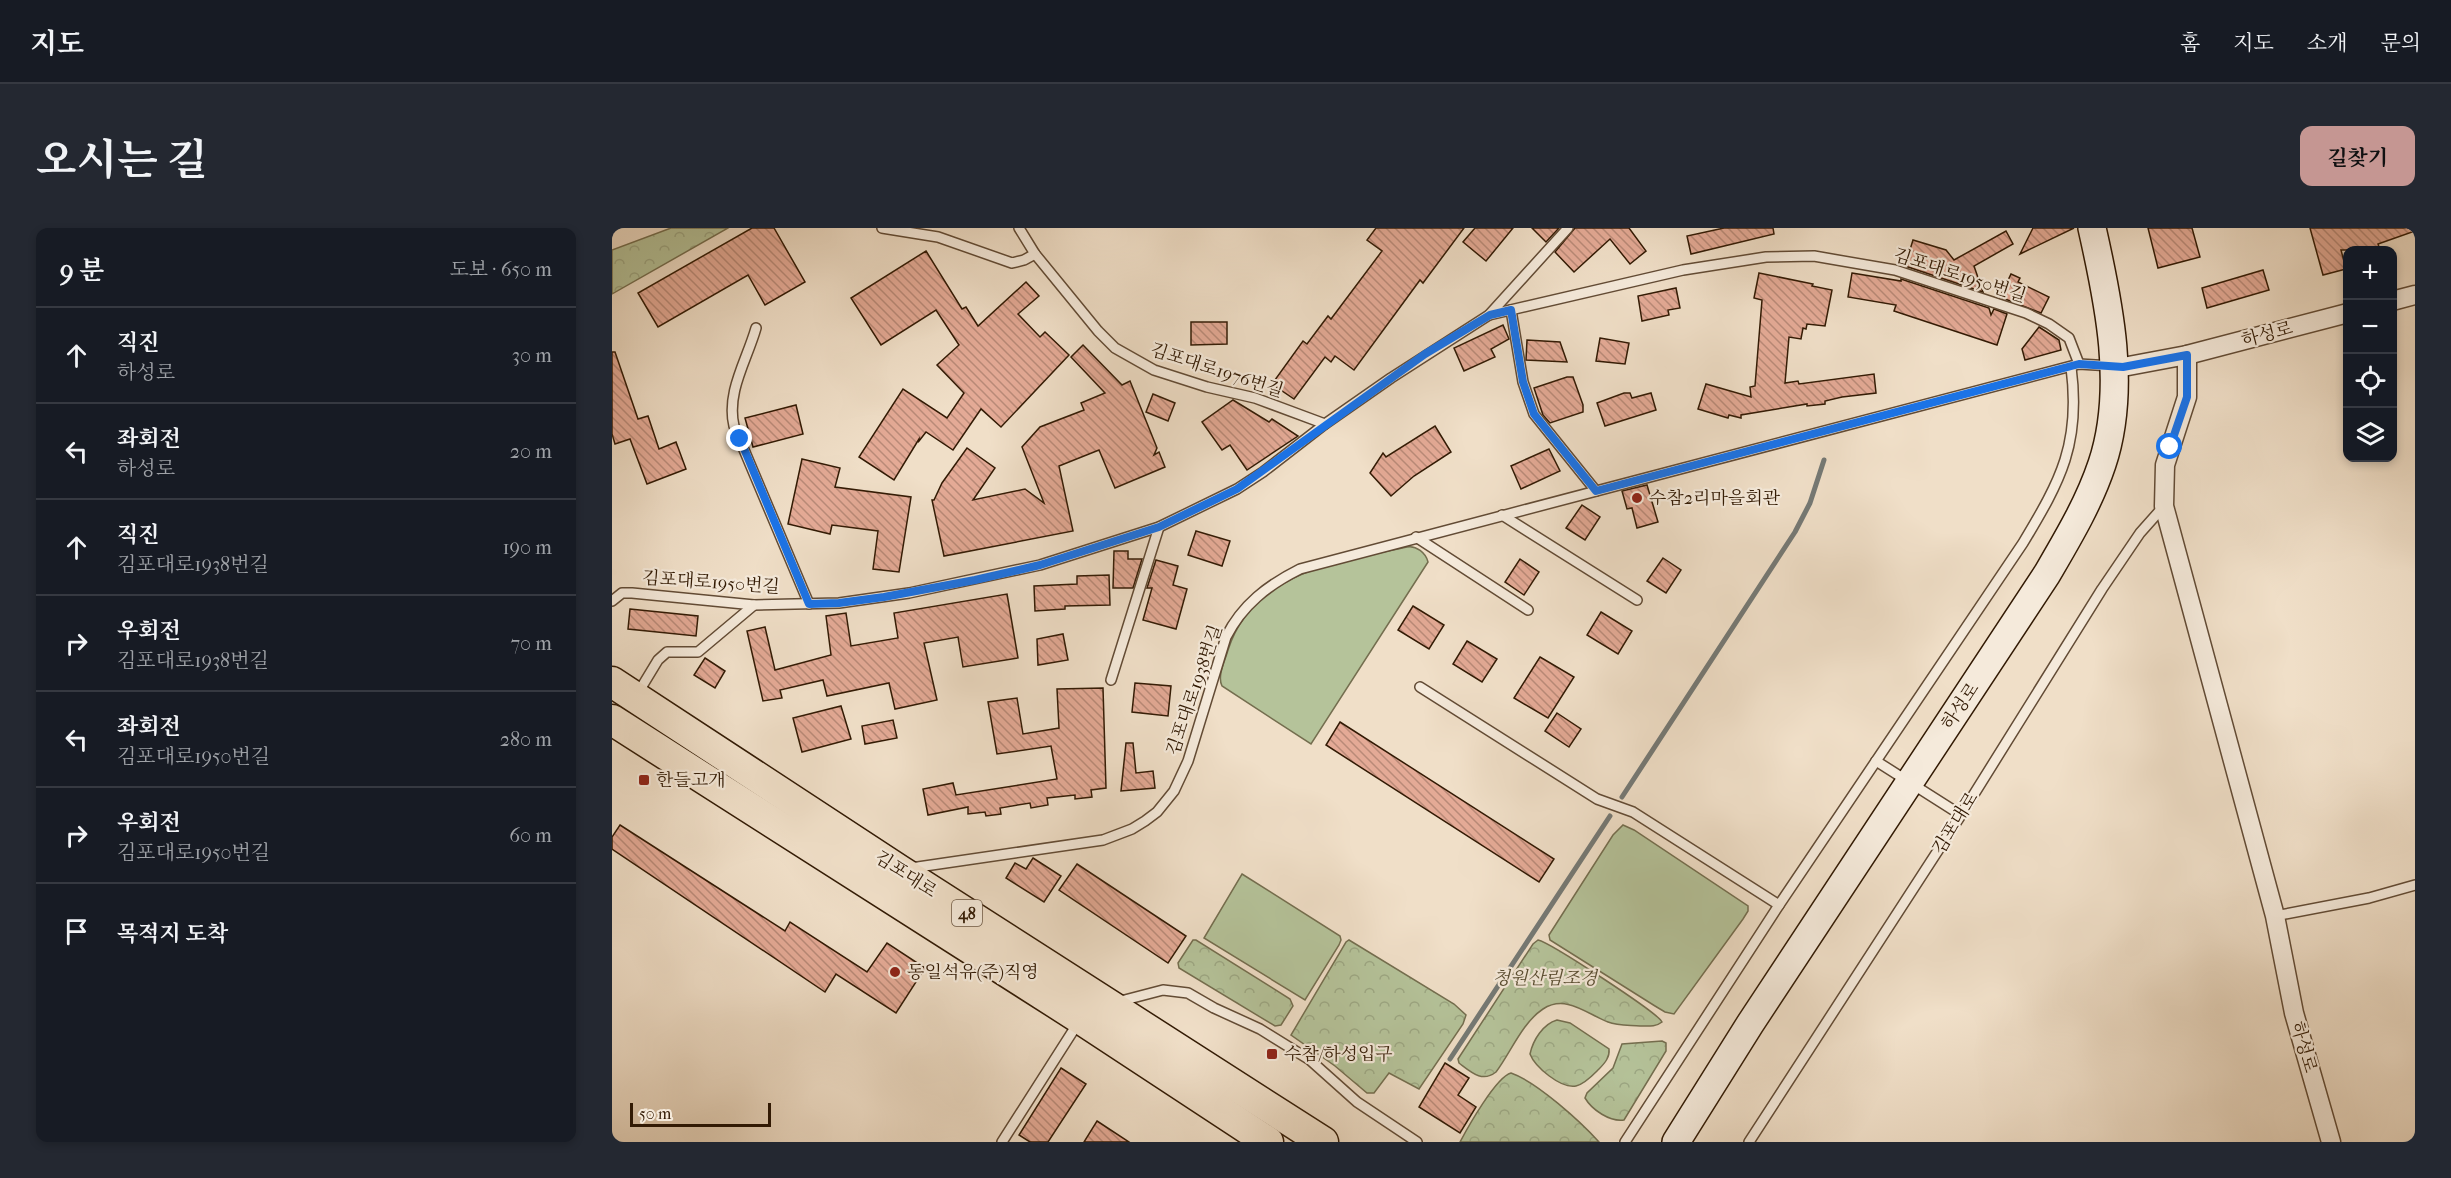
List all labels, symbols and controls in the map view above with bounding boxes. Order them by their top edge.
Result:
text: 지도 [30,27,84,60]
text: 홈 [2180,31,2200,55]
text: 지도 [2233,31,2274,55]
text: 소개 [2307,31,2347,55]
text: 문의 [2380,31,2421,55]
button: 길찾기 [2300,126,2415,186]
text: 오시는 길 [36,136,207,185]
street label: 김포대로1950번길 [1891,244,2029,307]
map controls [2343,246,2397,462]
button: + [2343,246,2397,300]
text: 9 분 [60,255,104,286]
text: 도보 · 650 m [449,258,552,281]
button: − [2343,300,2397,354]
street label: 하성로 [2239,318,2295,351]
text: 직진 [117,330,160,356]
icon: ahead [60,339,93,372]
street label: 김포대로1976번길 [1148,339,1286,402]
text: 30 m [512,344,552,367]
button: locate [2343,354,2397,408]
text: 하성로 [117,361,175,384]
button: layers [2343,408,2397,462]
route end [726,425,752,451]
text: 좌회전 [117,426,181,452]
route start [2156,433,2182,459]
icon: left [60,435,93,468]
text: 20 m [510,440,552,463]
text: 하성로 [117,457,175,480]
place label: 수참2리마을회관 [1649,488,1781,509]
marker: 수참2리마을회관 [1630,491,1644,505]
text: 직진 [117,522,160,548]
icon: ahead [60,531,93,564]
text: 190 m [502,536,552,559]
text: 김포대로1938번길 [117,553,269,576]
street label: 김포대로1950번길 [641,567,780,598]
text: 우회전 [117,618,181,644]
street label: 김포대로1938번길 [1162,622,1227,758]
icon: right [60,627,93,660]
text: 70 m [510,632,552,655]
text: 김포대로1938번길 [117,649,269,672]
street label: 하성로 [1937,679,1984,734]
text: 좌회전 [117,714,181,740]
icon: left [60,723,93,756]
text: 280 m [500,728,552,751]
text: 김포대로1950번길 [117,745,270,768]
place label: 한들고개 [656,770,726,791]
marker: 한들고개 [637,773,651,787]
street label: 김포대로 [1928,788,1983,858]
text: 우회전 [117,810,181,836]
icon: right [60,819,93,852]
text: 60 m [509,824,552,847]
text: 김포대로1950번길 [117,841,270,864]
street label: 김포대로 [871,847,941,902]
road number: 48 [952,900,982,926]
icon: arrive [60,915,93,948]
text: 목적지 도착 [117,921,228,947]
place label: 동일석유(주)직영 [907,962,1039,983]
marker: 동일석유(주)직영 [888,965,902,979]
park label: 청원산림조경 [1493,968,1599,989]
street label: 하성로 [2286,1019,2321,1075]
place label: 수참/하성입구 [1284,1044,1393,1065]
marker: 수참/하성입구 [1265,1047,1279,1061]
scale bar [630,1100,771,1128]
text: 50 m [639,1104,671,1123]

